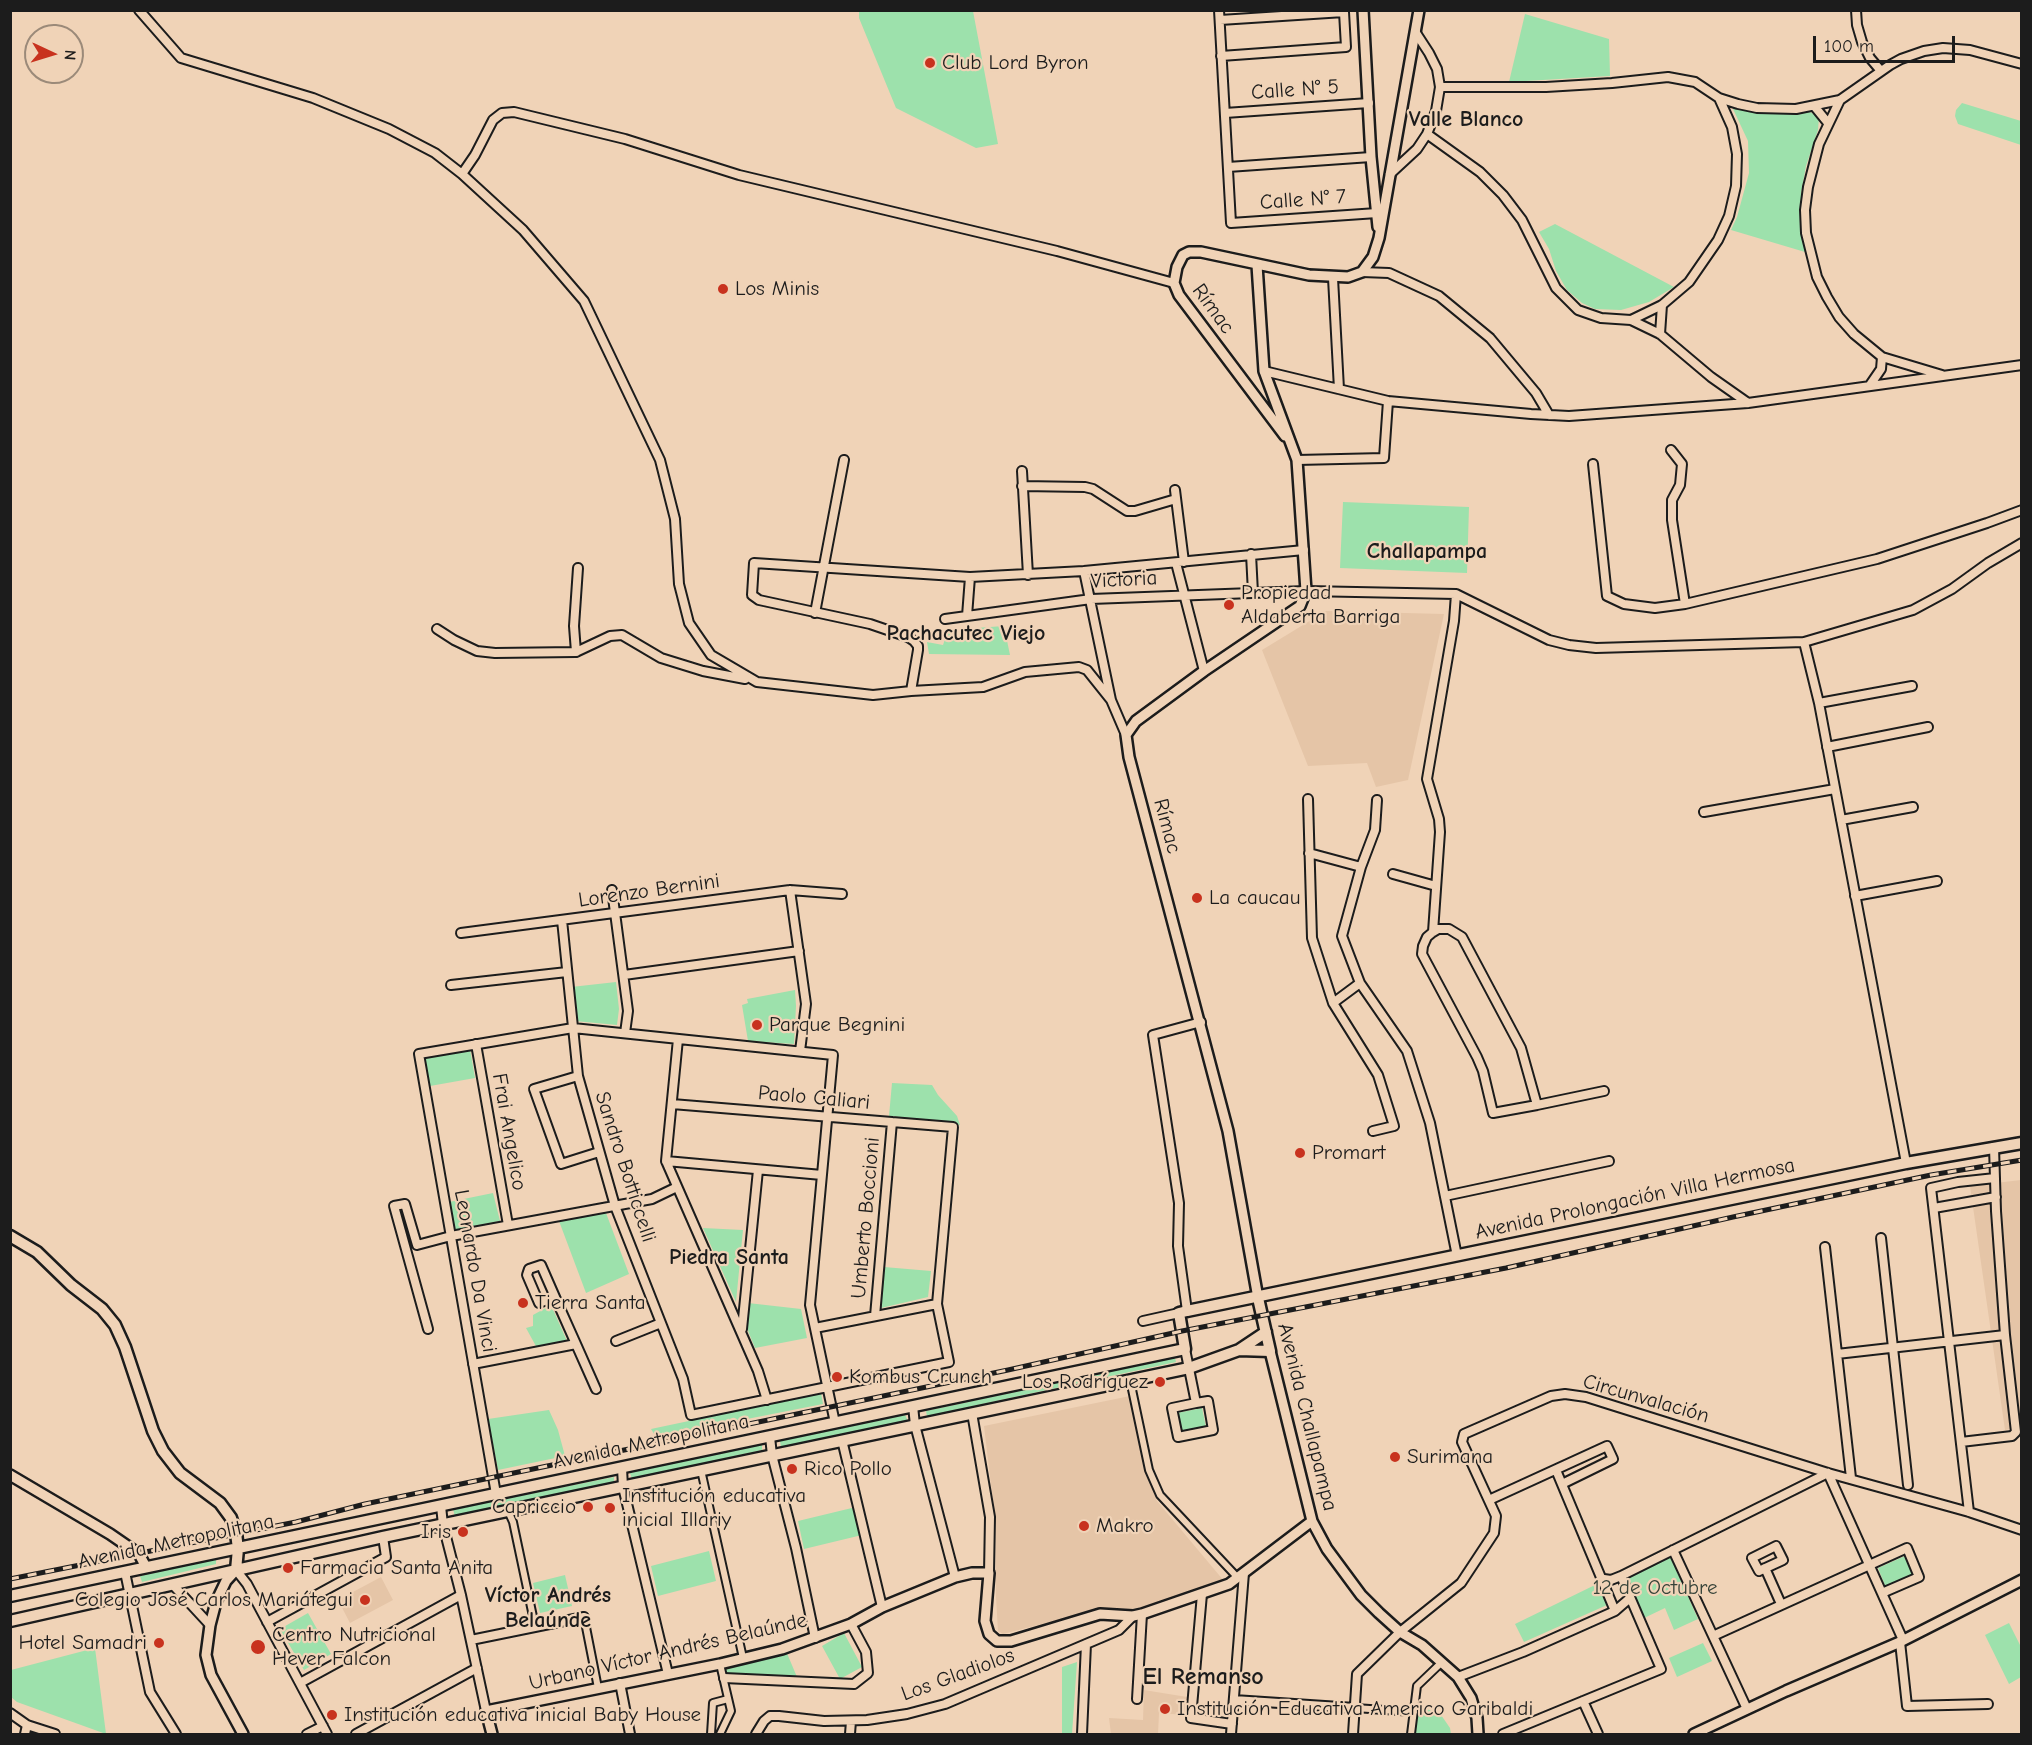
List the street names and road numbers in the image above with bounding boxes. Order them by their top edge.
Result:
street label: Calle N° 5 [1250,74,1340,106]
street label: Calle N° 7 [1259,184,1347,216]
street label: Rímac [1186,279,1240,339]
street label: Victoria [1090,566,1158,594]
street label: Rímac [1148,796,1186,856]
street label: Lorenzo Bernini [577,869,721,913]
street label: Frai Angelico [486,1071,532,1193]
street label: Paolo Caliari [757,1081,871,1115]
street label: Sandro Botticcelli [589,1089,661,1245]
street label: Umberto Boccioni [846,1136,886,1300]
street label: Avenida Prolongación Villa Hermosa [1473,1153,1797,1245]
street label: Leonardo Da Vinci [448,1188,502,1354]
street label: Avenida Challapampa [1271,1320,1343,1514]
street label: Circunvalación [1580,1369,1712,1429]
street label: Avenida Metropolitana [551,1409,751,1475]
street label: Avenida Metropolitana [76,1509,276,1575]
street label: Urbano Víctor Andrés Belaúnde [527,1608,809,1696]
street label: Los Gladiolos [898,1643,1018,1707]

